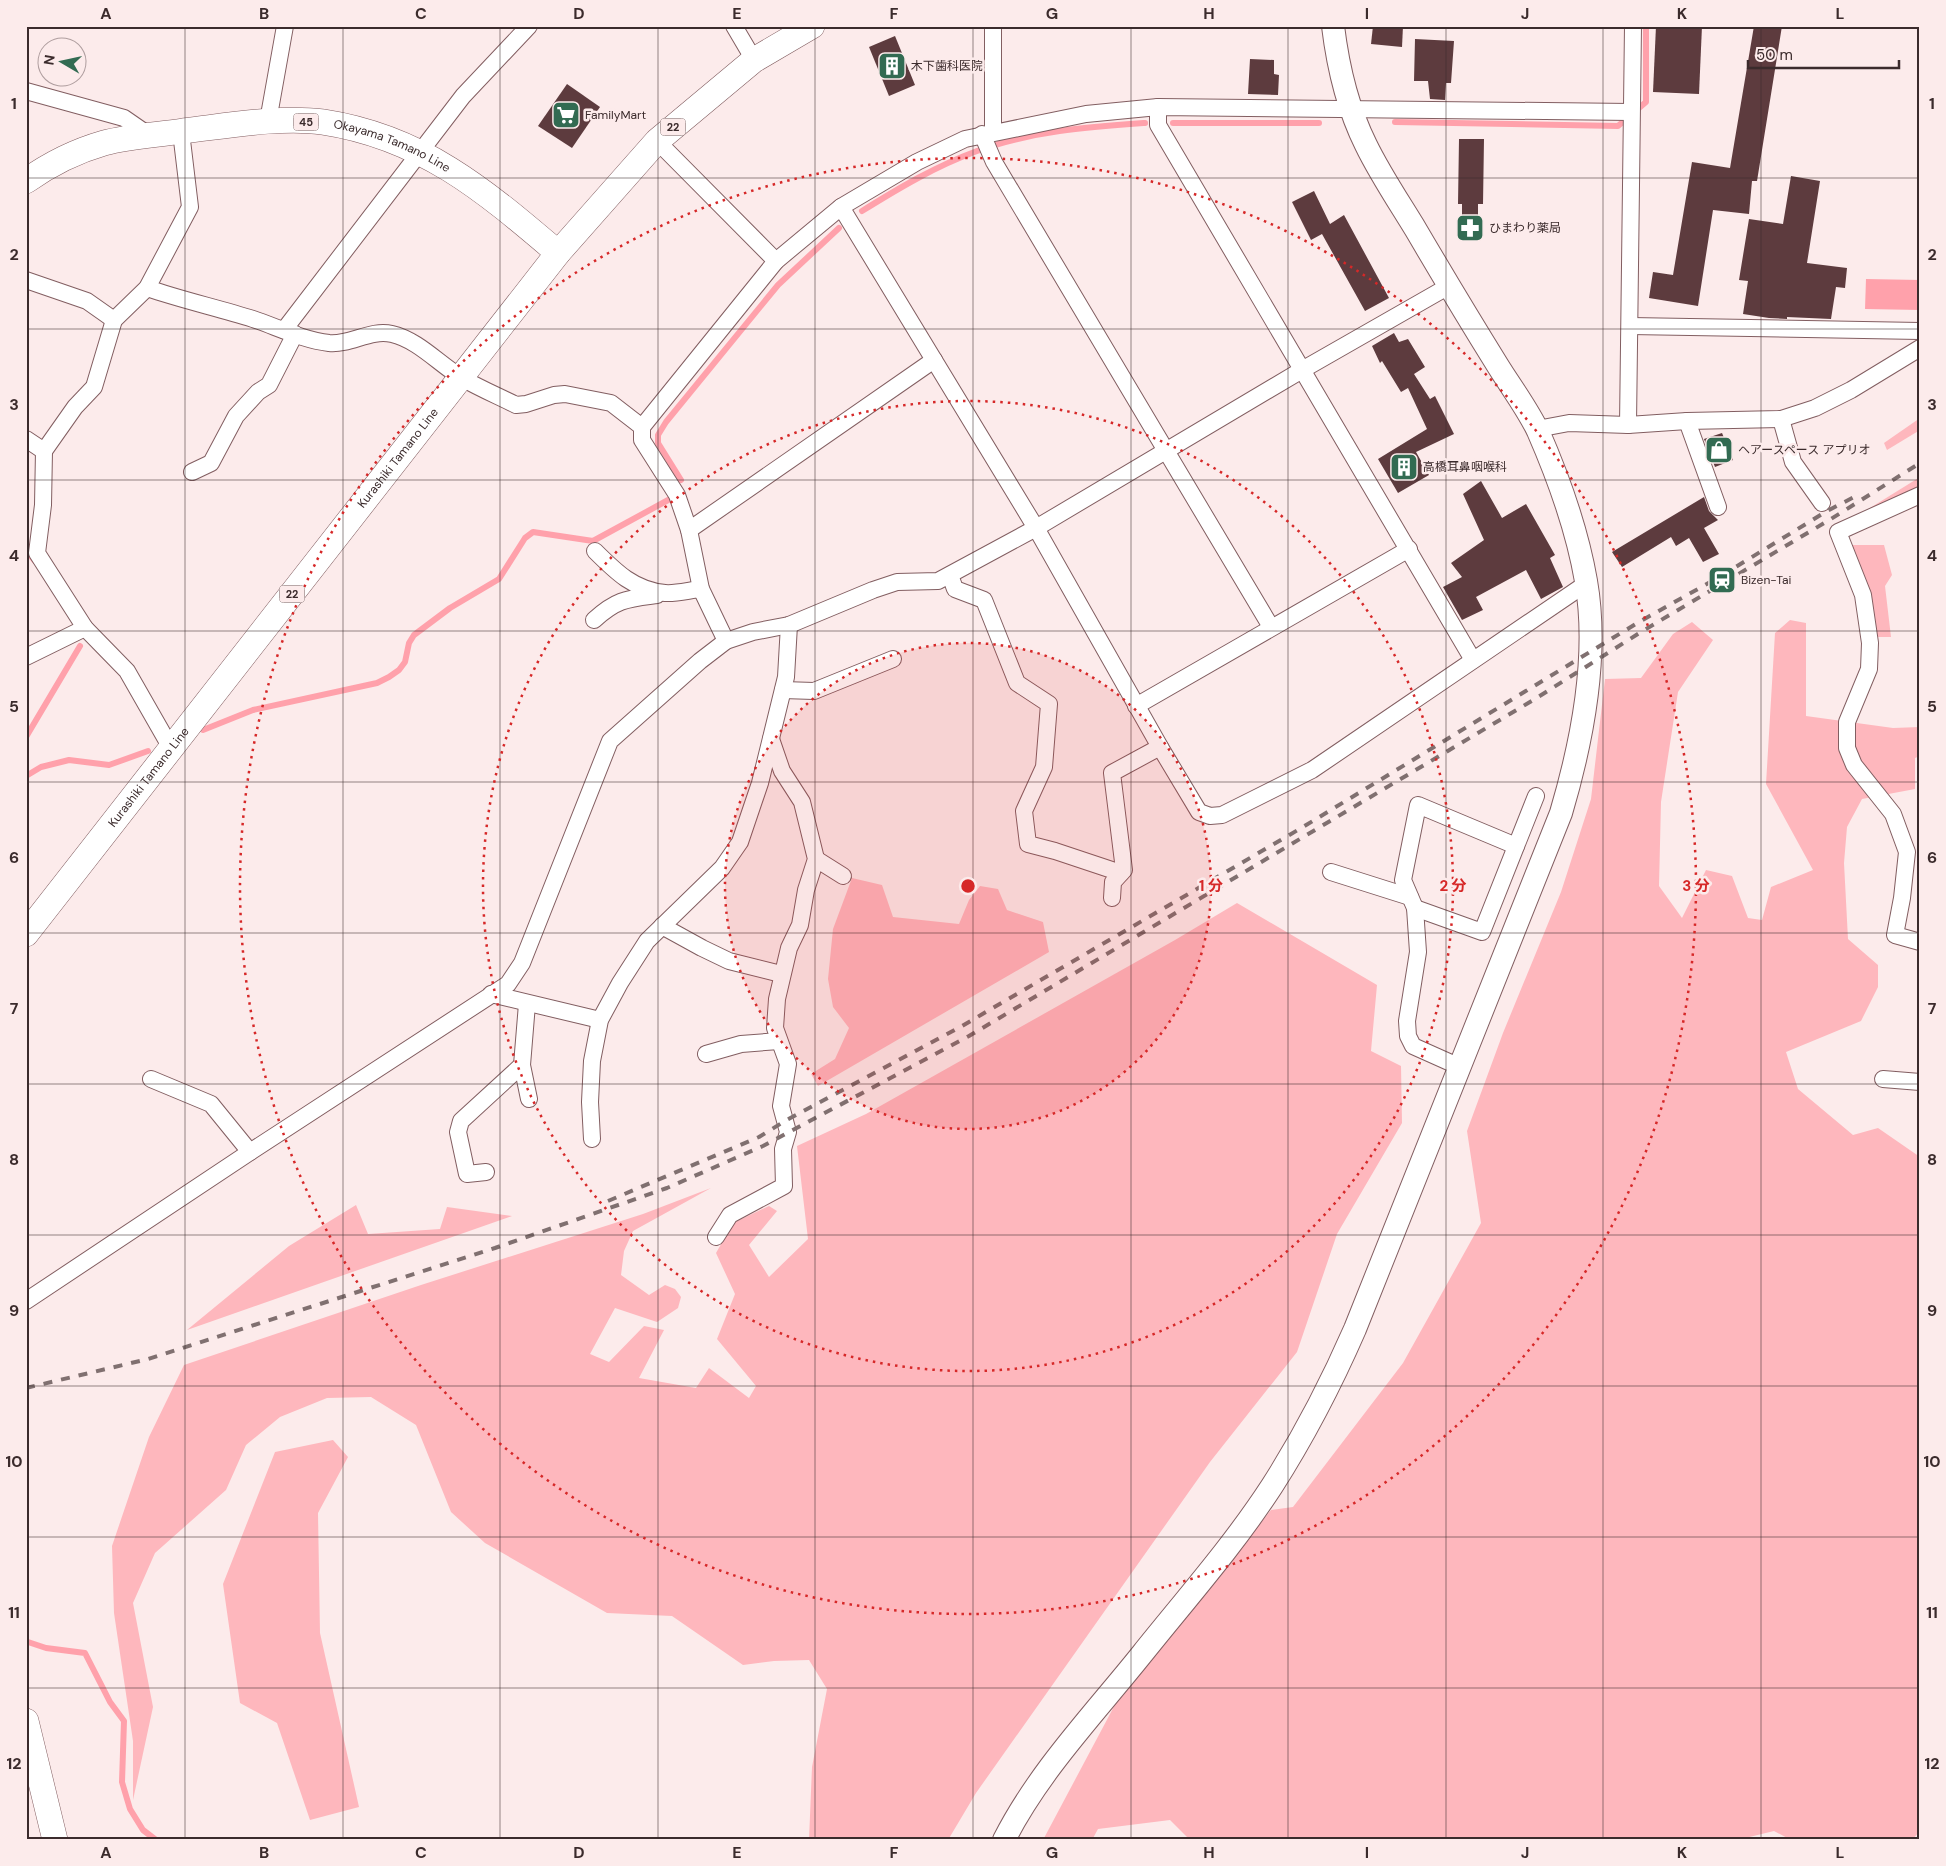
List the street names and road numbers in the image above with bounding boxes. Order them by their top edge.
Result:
road number: 45 [294,114,318,130]
street label: Okayama Tamano Line [332,116,453,176]
road number: 22 [660,118,686,136]
street label: Kurashiki Tamano Line [354,405,442,511]
road number: 22 [280,586,304,602]
street label: Kurashiki Tamano Line [105,724,193,830]

